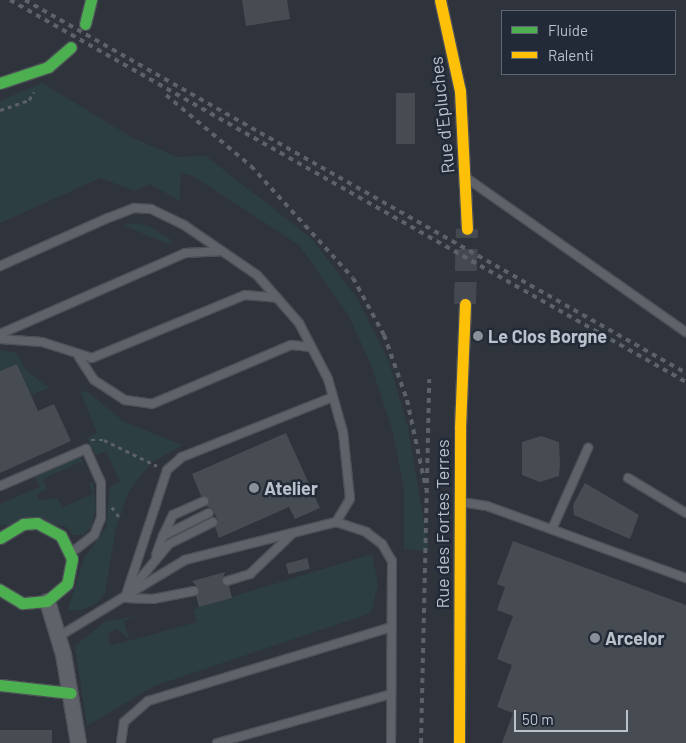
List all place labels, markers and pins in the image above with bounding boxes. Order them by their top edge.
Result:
place label: Le Clos Borgne [488,325,607,347]
marker: Le Clos Borgne [472,330,484,342]
place label: Atelier [264,477,318,499]
marker: Atelier [248,482,260,494]
place label: Arcelor [605,627,664,649]
marker: Arcelor [589,632,601,644]

